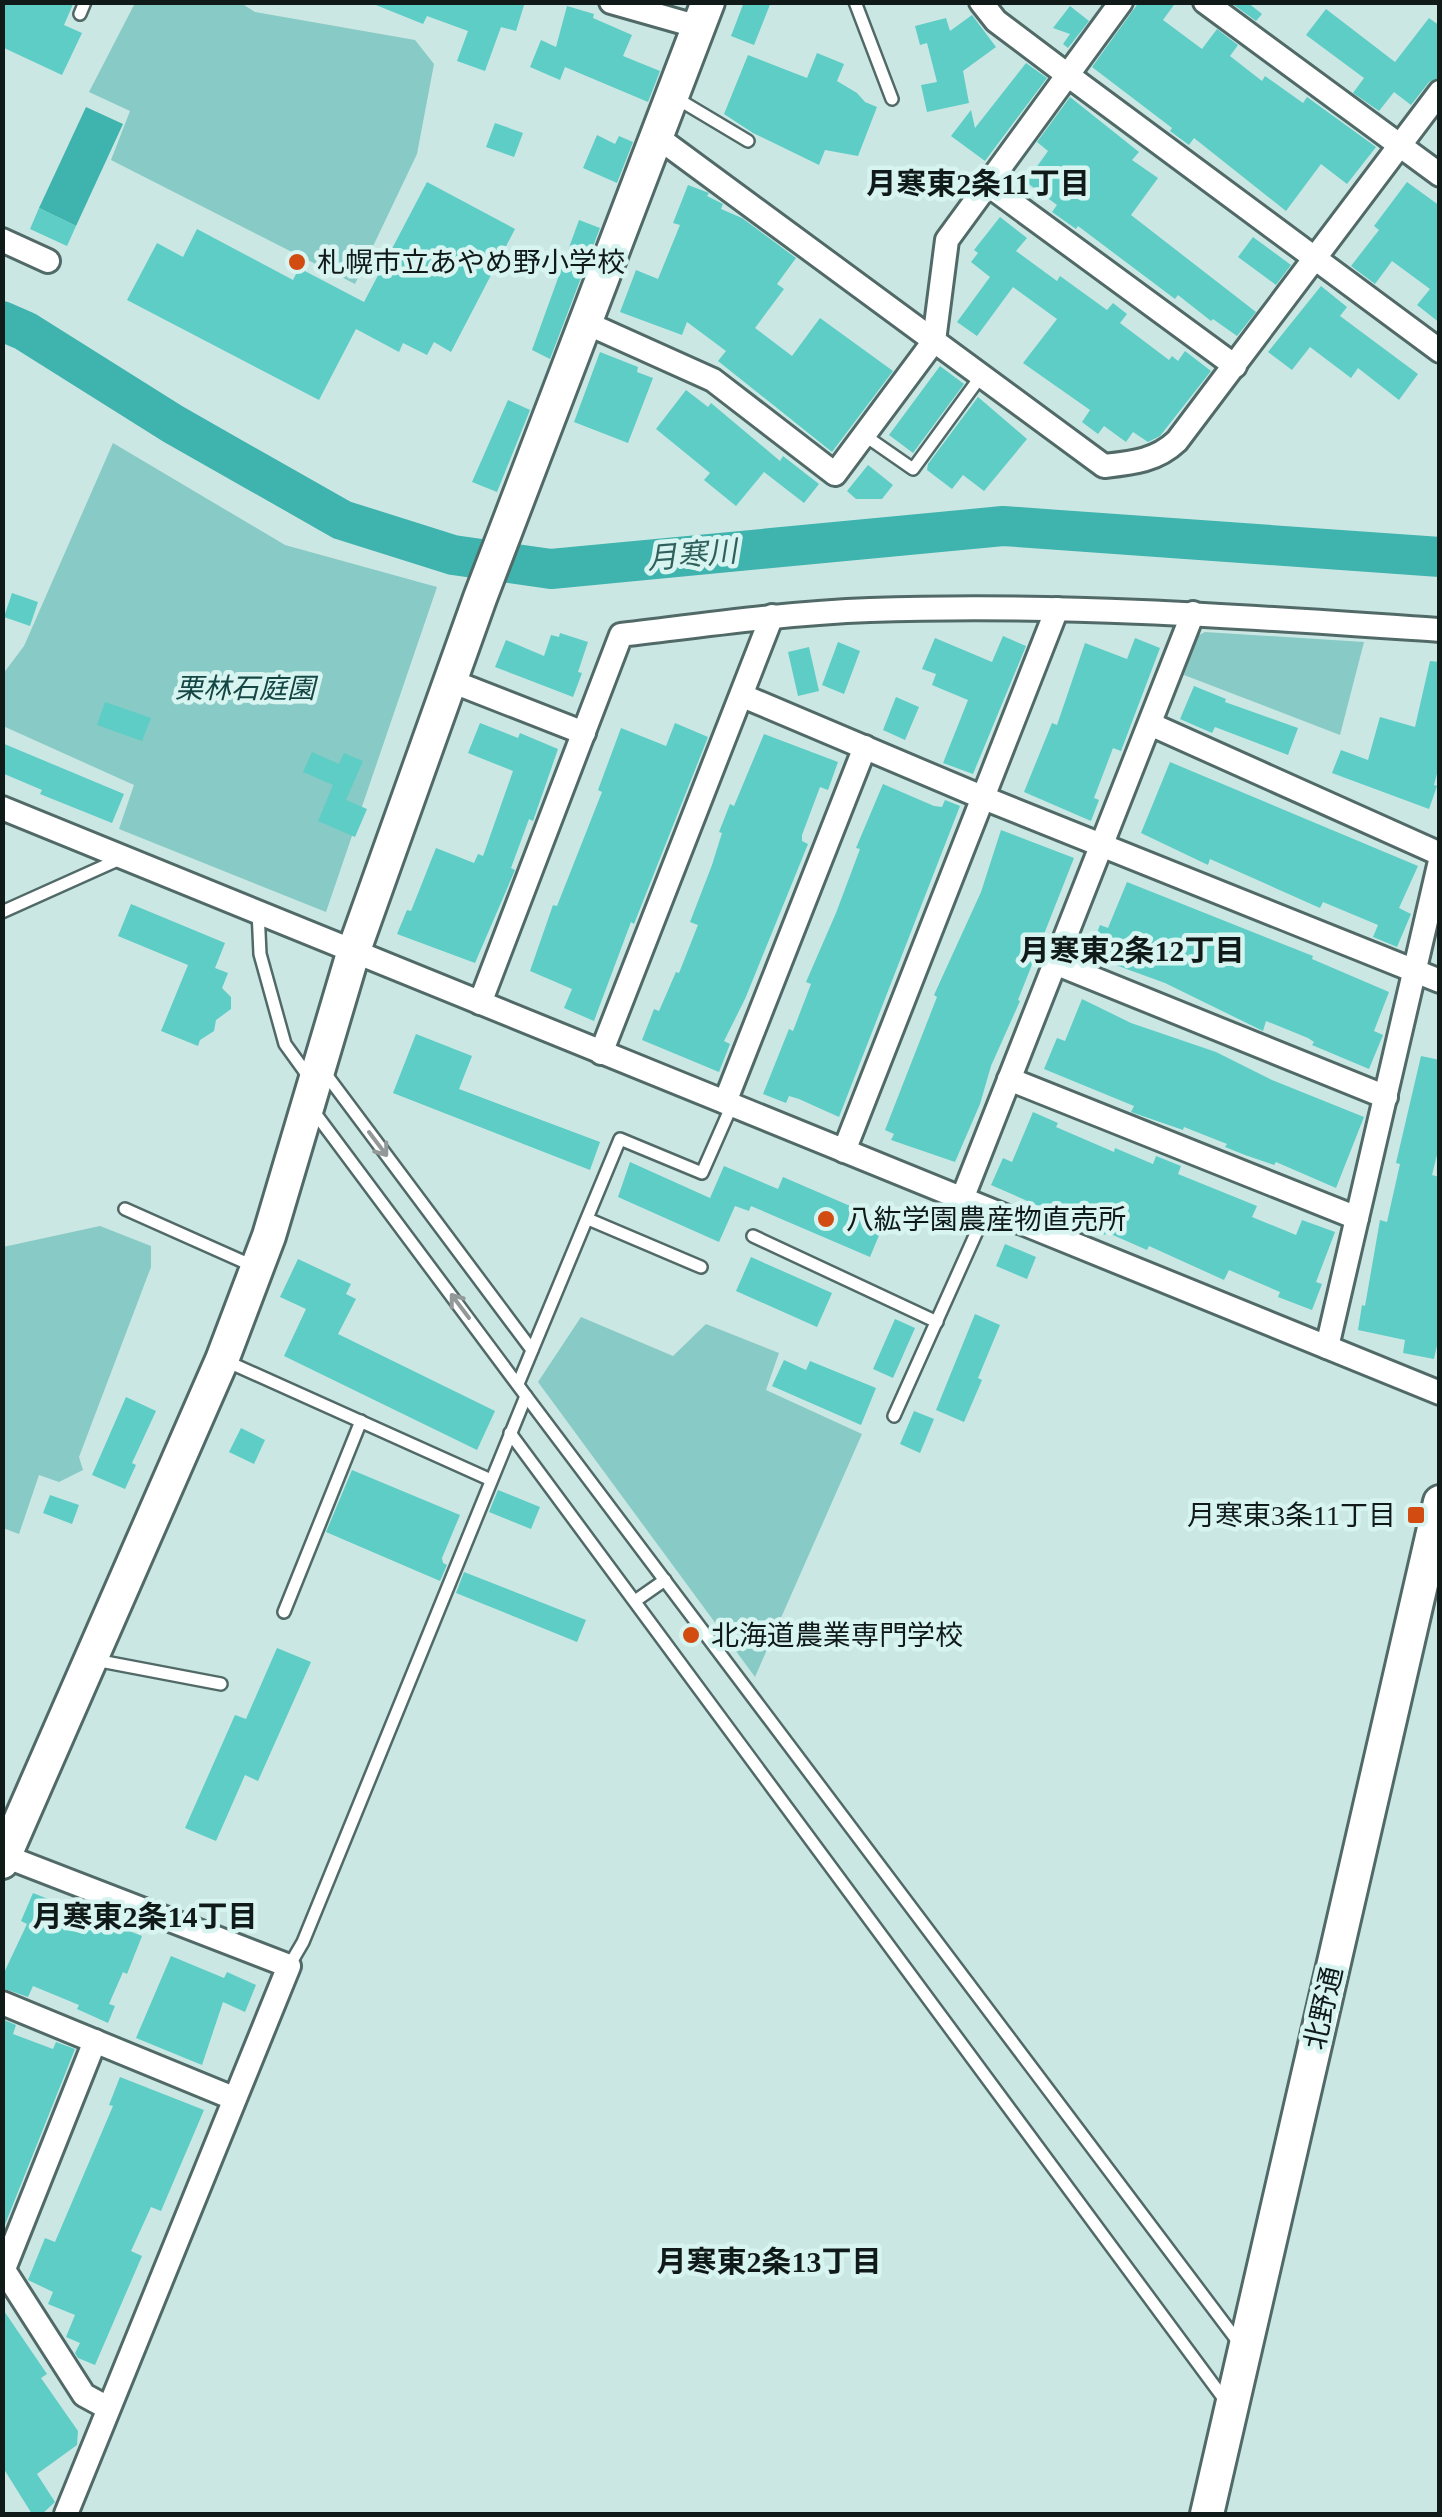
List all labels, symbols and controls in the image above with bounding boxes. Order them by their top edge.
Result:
district label: 月寒東2条11丁目 [866,167,1090,200]
place label: 札幌市立あやめ野小学校 [317,247,625,278]
marker: 札幌市立あやめ野小学校 [286,251,308,273]
water label: 月寒川 [646,534,741,575]
park label: 栗林石庭園 [175,673,319,704]
district label: 月寒東2条12丁目 [1020,934,1245,967]
one-way arrow [367,1130,388,1157]
place label: 八紘学園農産物直売所 [846,1204,1126,1235]
marker: 八紘学園農産物直売所 [815,1208,837,1230]
one-way arrow [449,1293,470,1320]
place label: 月寒東3条11丁目 [1187,1500,1396,1531]
marker: 月寒東3条11丁目 [1405,1504,1427,1526]
place label: 北海道農業専門学校 [711,1620,963,1651]
marker: 北海道農業専門学校 [680,1624,702,1646]
district label: 月寒東2条14丁目 [33,1900,258,1933]
street label: 北野通 [1299,1964,1348,2053]
district label: 月寒東2条13丁目 [657,2245,882,2278]

